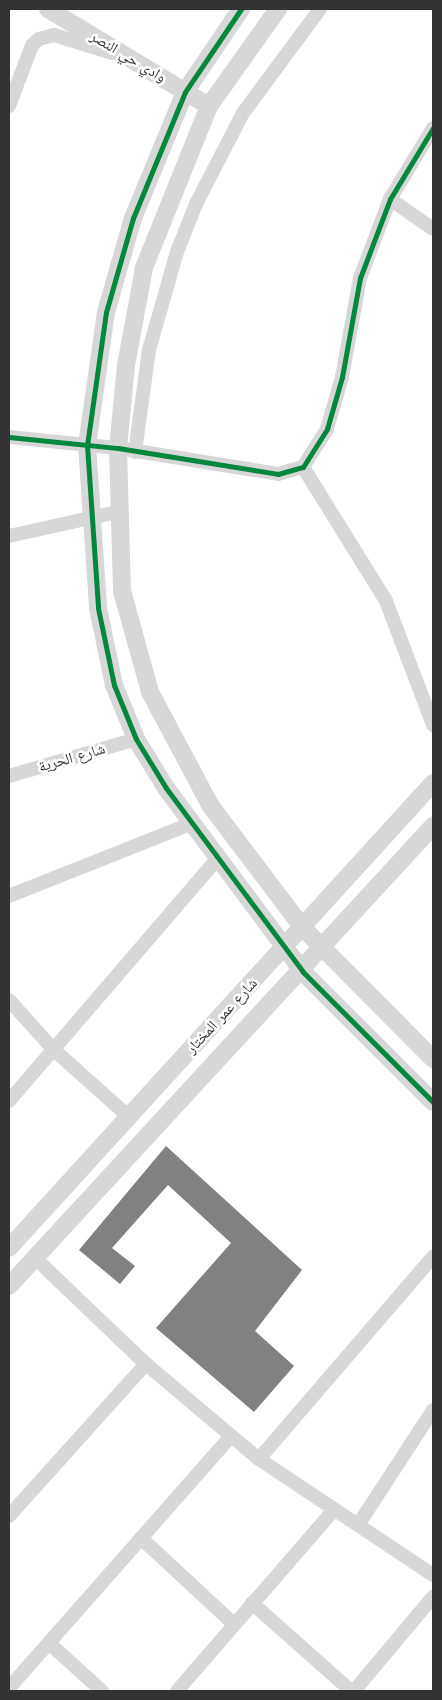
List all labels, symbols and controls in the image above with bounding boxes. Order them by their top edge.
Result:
street label: وادي حي النصر [87,27,169,87]
street label: شارع الحرية [37,740,107,776]
street label: شارع عمر المختار [183,975,261,1057]

